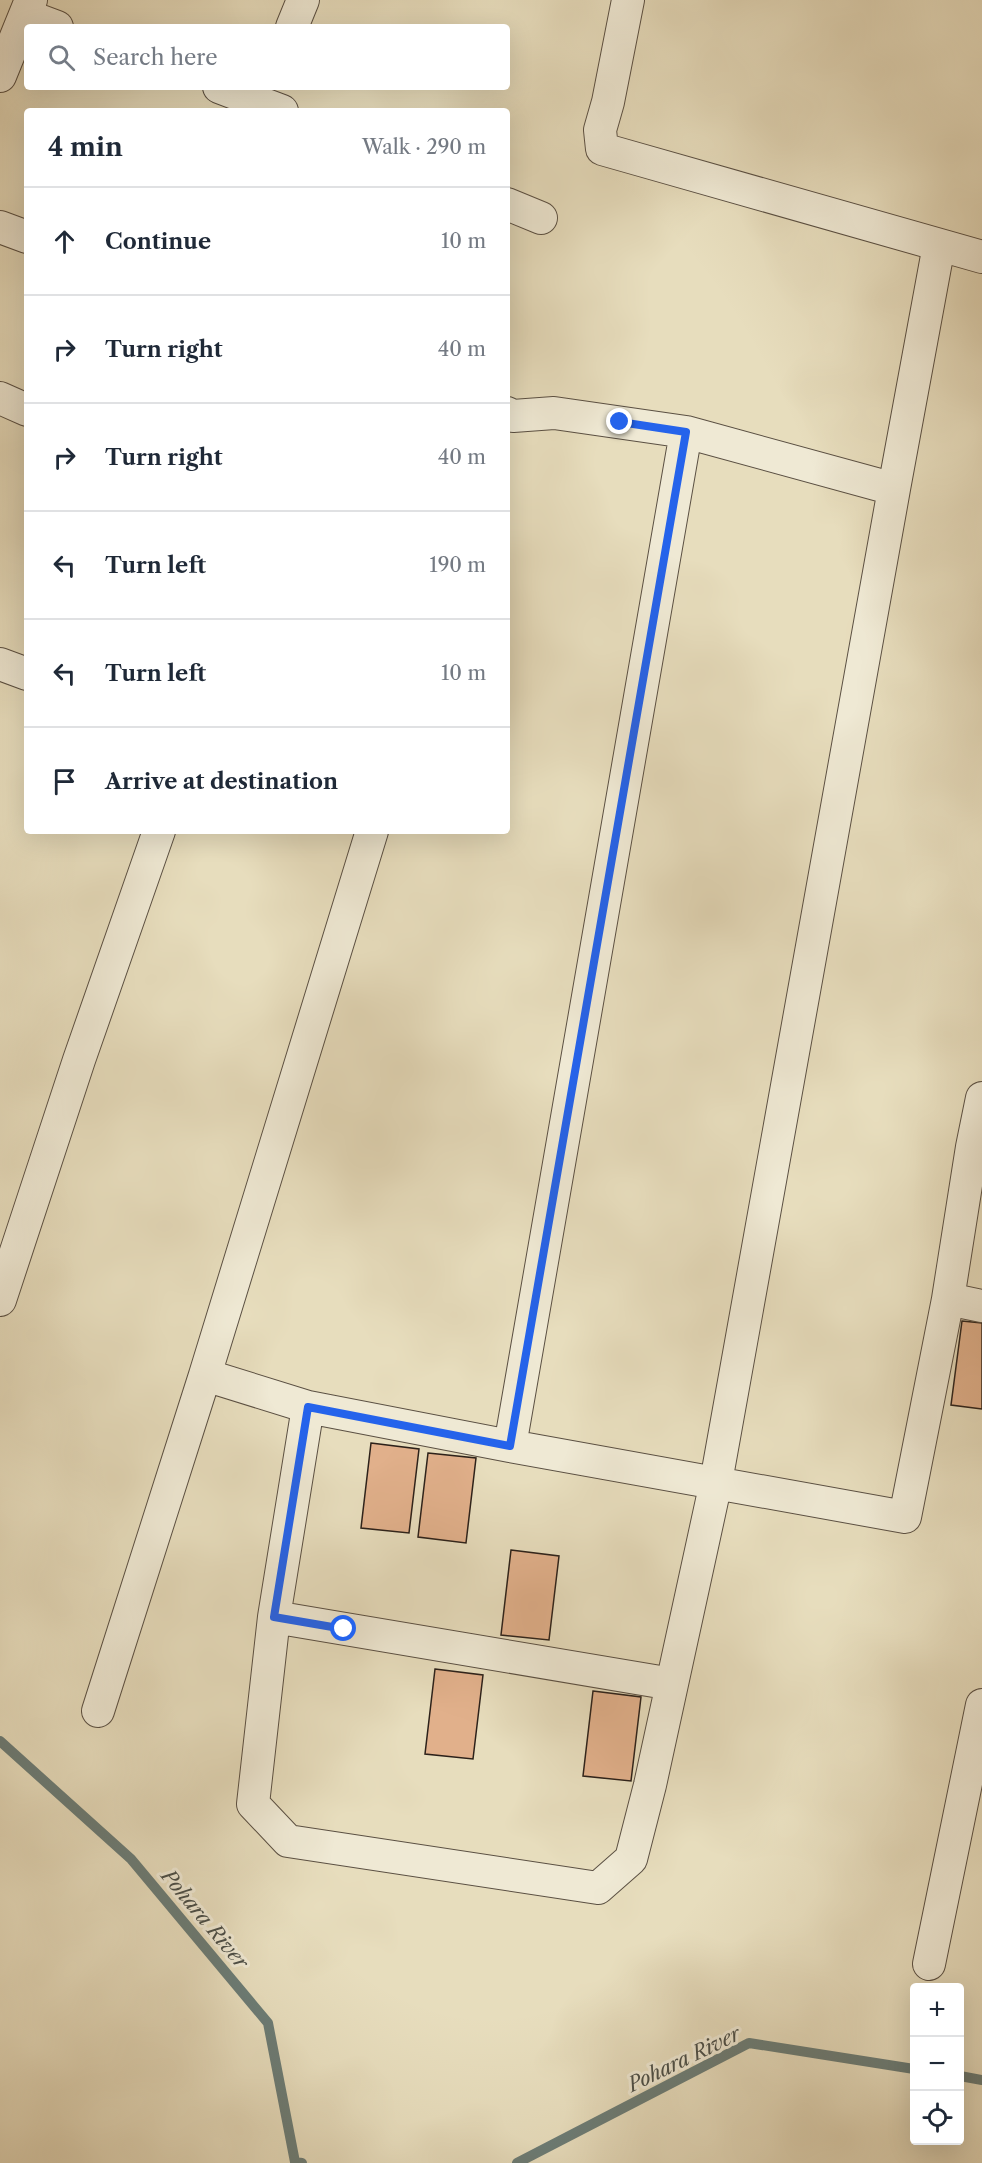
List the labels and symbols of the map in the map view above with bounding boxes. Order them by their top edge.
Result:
route end [606,408,632,434]
route start [330,1615,356,1641]
water label: Pohara River [155,1863,255,1975]
water label: Pohara River [622,2021,746,2098]

